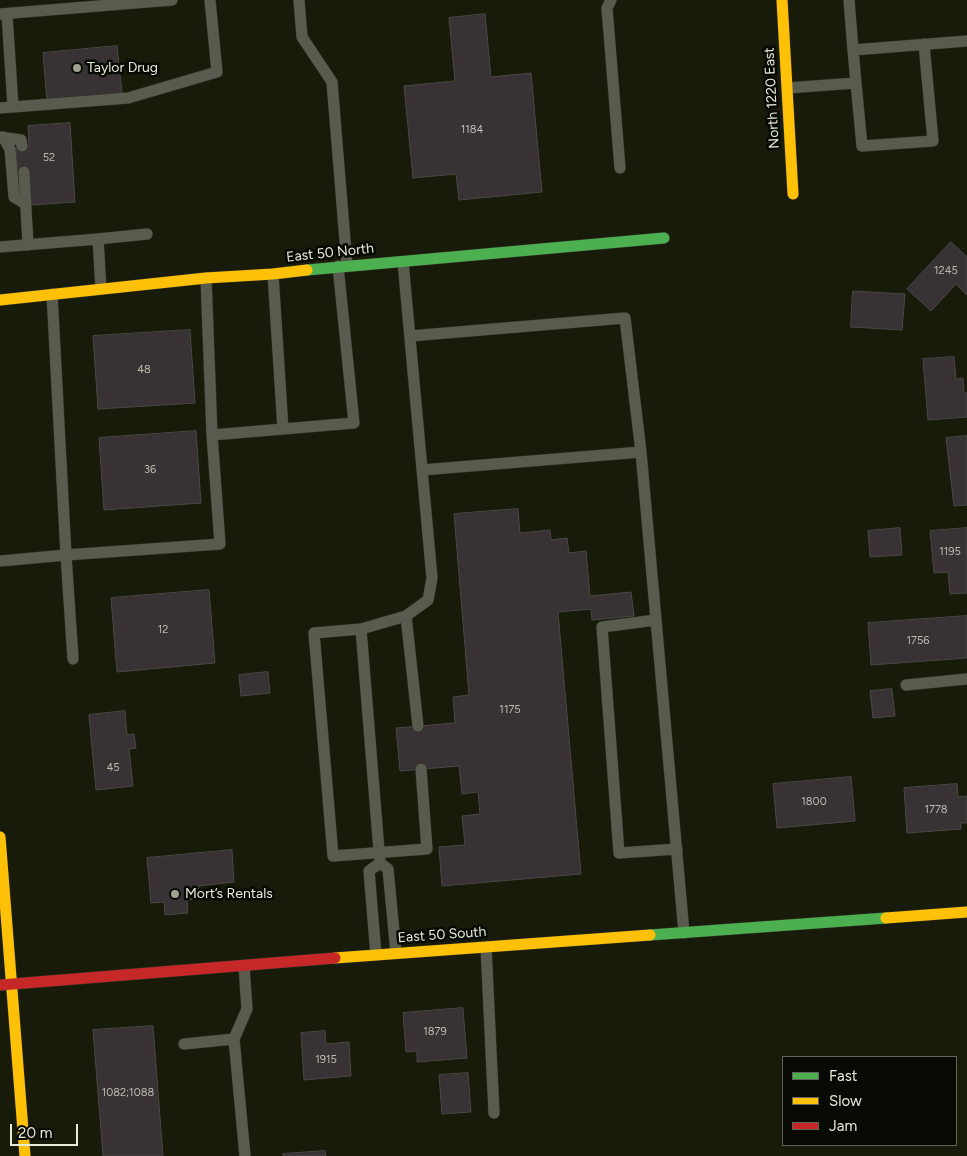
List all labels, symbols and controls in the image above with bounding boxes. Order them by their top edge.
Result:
street label: North 1220 East [761,47,783,149]
place label: Taylor Drug [87,60,158,76]
marker: Taylor Drug [71,62,83,74]
house number: 1184 [461,123,483,137]
house number: 52 [43,151,55,165]
street label: East 50 North [285,240,375,266]
house number: 1245 [934,264,958,278]
house number: 48 [137,363,151,377]
house number: 36 [144,463,156,477]
house number: 1195 [939,545,961,559]
house number: 12 [158,623,168,637]
house number: 1756 [906,634,930,648]
house number: 1175 [499,703,521,717]
house number: 45 [106,761,120,775]
house number: 1800 [801,795,827,809]
house number: 1778 [924,803,948,817]
place label: Mort’s Rentals [185,886,273,902]
marker: Mort’s Rentals [169,888,181,900]
street label: East 50 South [397,924,487,946]
house number: 1879 [423,1025,447,1039]
house number: 1915 [315,1053,337,1067]
legend [782,1056,957,1146]
text: Fast [829,1067,857,1085]
house number: 1082;1088 [102,1086,154,1100]
text: Slow [829,1092,862,1110]
scale bar [12,1114,80,1146]
text: Jam [829,1117,857,1135]
text: 20 m [18,1124,52,1142]

